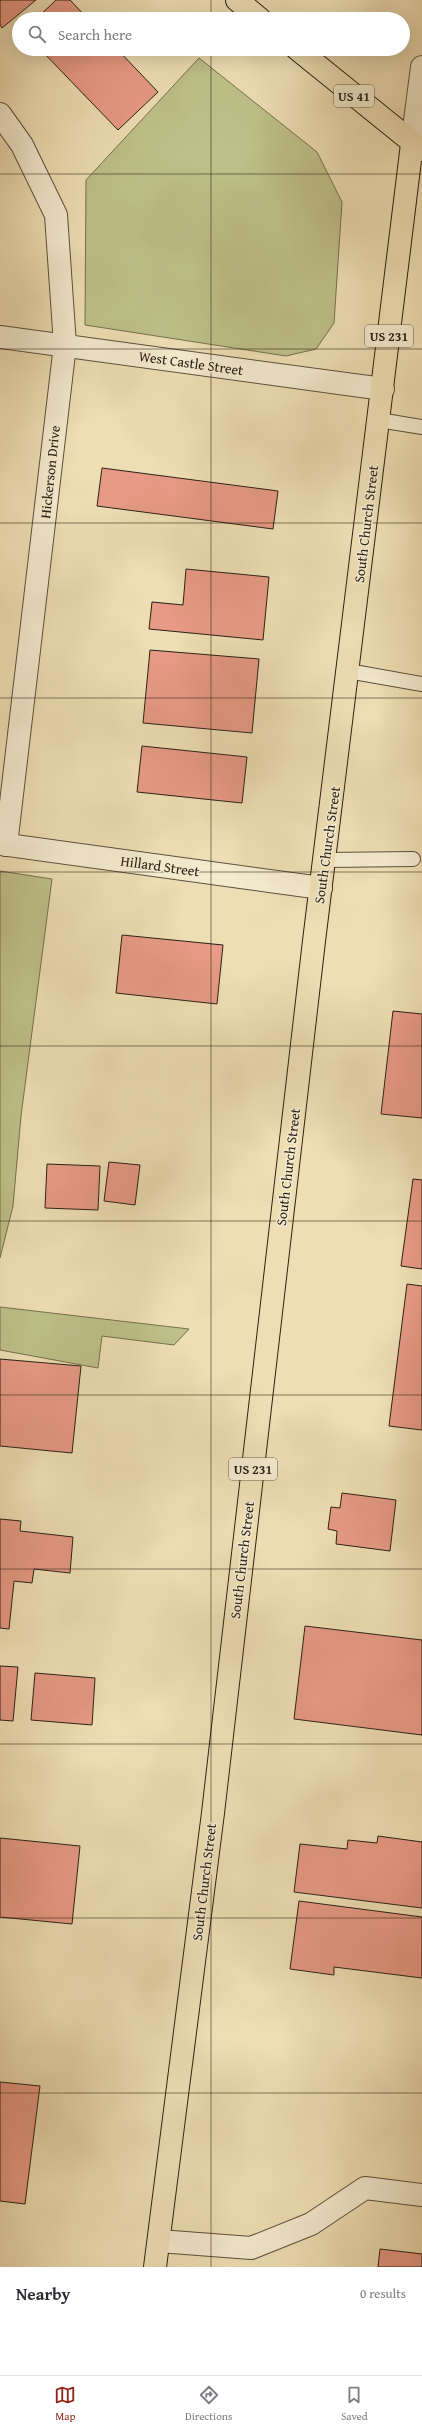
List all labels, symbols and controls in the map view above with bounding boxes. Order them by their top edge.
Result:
search box [12,12,410,56]
icon: search [26,23,48,45]
text: Search here [58,24,132,45]
road number: US 41 [334,85,374,107]
road number: US 231 [365,325,413,347]
street label: West Castle Street [138,346,245,380]
street label: Hickerson Drive [35,424,65,520]
street label: South Church Street [349,464,383,584]
street label: South Church Street [309,785,345,905]
street label: Hillard Street [119,851,201,881]
street label: South Church Street [271,1107,305,1227]
road number: US 231 [229,1458,277,1480]
street label: South Church Street [225,1500,259,1620]
street label: South Church Street [187,1822,221,1942]
text: Nearby [16,2281,70,2306]
text: 0 results [360,2284,406,2303]
tab: Map [54,2384,76,2424]
tab: Directions [185,2384,232,2424]
tab: Saved [341,2384,368,2424]

